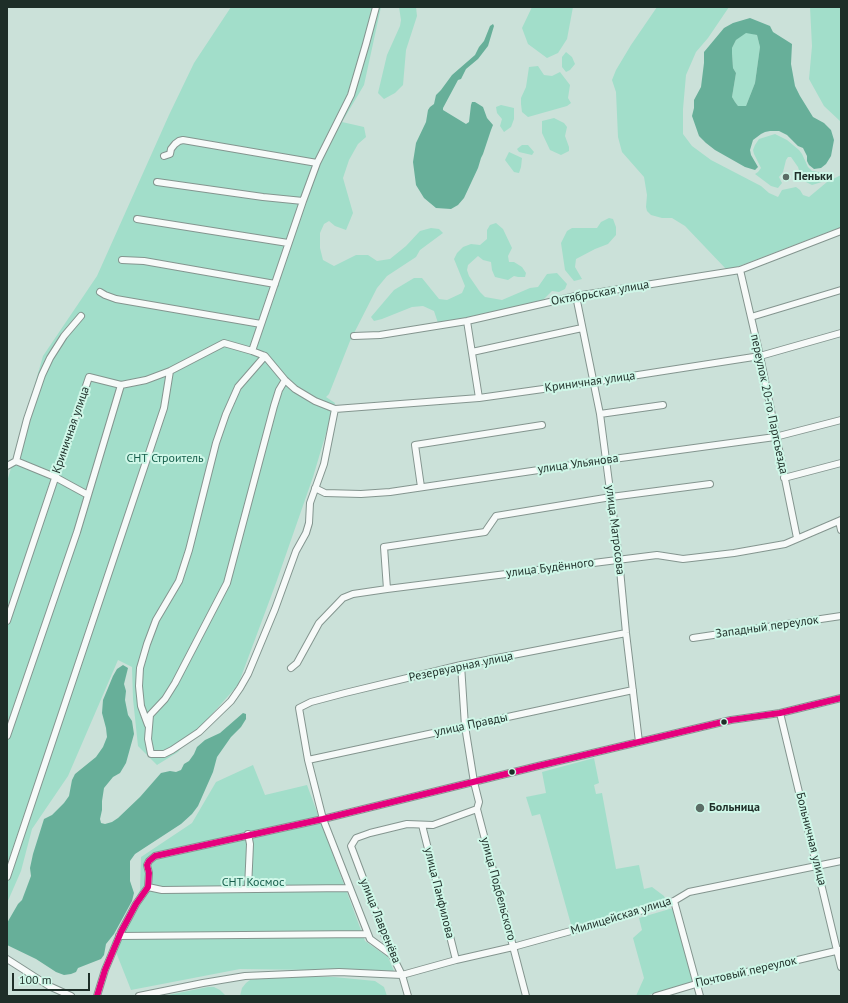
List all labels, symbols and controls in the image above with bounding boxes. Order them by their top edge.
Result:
place label: Пеньки [794,170,832,184]
marker: Пеньки [781,172,791,182]
street label: Октябрьская улица [550,277,650,309]
street label: переулок 20-го Партсъезда [747,333,791,475]
street label: Криничная улица [544,369,636,395]
street label: Криничная улица [49,385,93,475]
street label: улица Ульянова [537,451,619,477]
park label: СНТ Строитель [126,452,204,466]
street label: улица Матросова [602,484,628,576]
street label: улица Будённого [505,555,595,581]
street label: Западный переулок [715,613,819,641]
street label: Резервуарная улица [408,649,514,685]
street label: улица Правды [433,710,509,740]
unlabelled marker [719,717,729,727]
unlabelled marker [507,767,517,777]
street label: Больничная улица [792,791,830,887]
place label: Больница [709,801,760,815]
marker: Больница [694,802,706,814]
street label: улица Подбельского [477,836,519,942]
street label: улица Панфилова [421,846,457,940]
park label: СНТ Космос [222,876,284,890]
street label: улица Лавренёва [356,876,404,966]
street label: Милицейская улица [569,894,673,938]
street label: Почтовый переулок [694,953,798,991]
scale bar [14,965,92,991]
text: 100 m [19,972,52,987]

